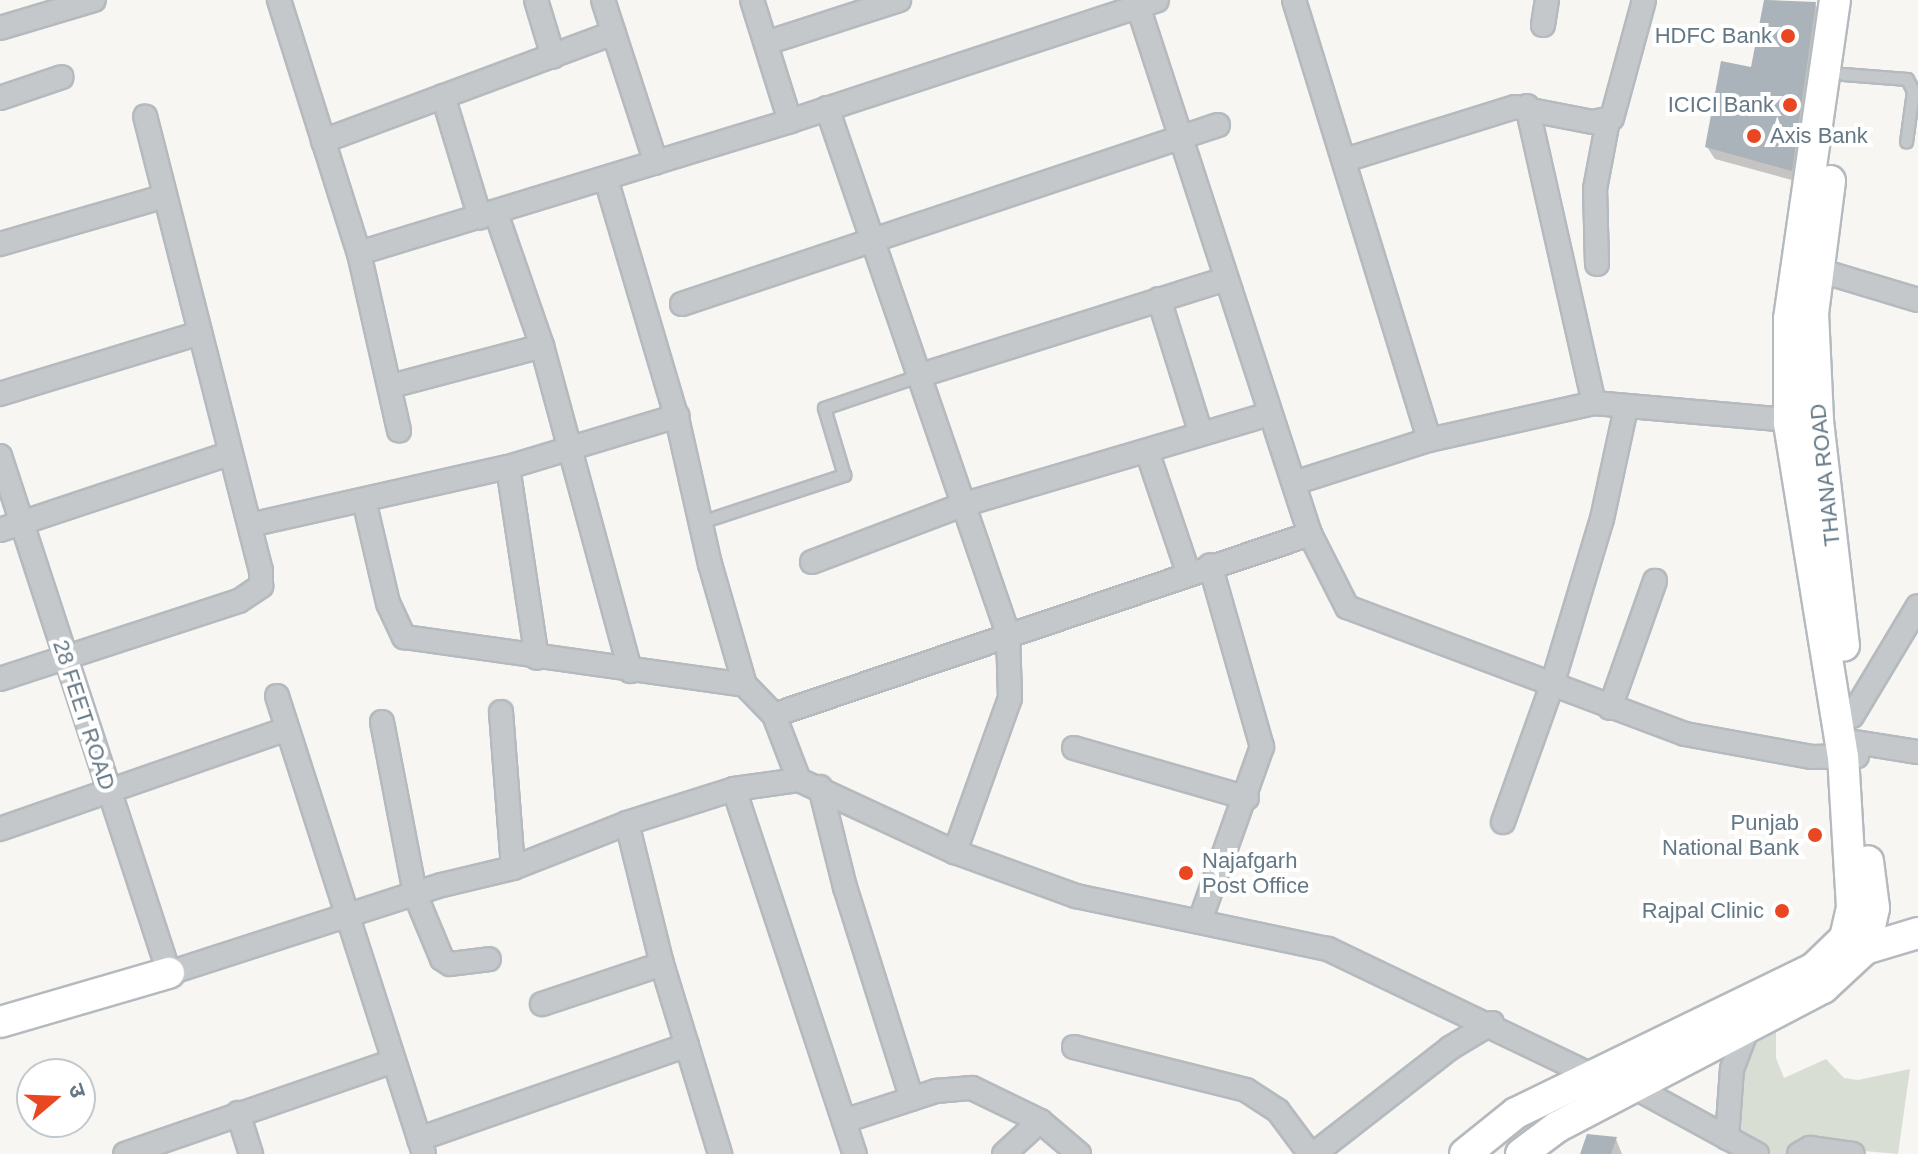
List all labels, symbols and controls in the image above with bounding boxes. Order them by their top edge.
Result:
place label: HDFC Bank [1655,23,1772,49]
marker: HDFC Bank [1779,27,1797,45]
place label: ICICI Bank [1668,92,1774,118]
marker: ICICI Bank [1781,96,1799,114]
place label: Axis Bank [1770,123,1868,149]
marker: Axis Bank [1745,127,1763,145]
street label: THANA ROAD [1804,402,1846,548]
street label: 28 FEET ROAD [47,637,121,793]
place label: Punjab National Bank [1662,809,1799,860]
marker: Punjab National Bank [1806,826,1824,844]
place label: Najafgarh Post Office [1202,847,1309,898]
marker: Najafgarh Post Office [1177,864,1195,882]
place label: Rajpal Clinic [1642,898,1764,924]
marker: Rajpal Clinic [1771,900,1793,922]
north arrow [16,1058,96,1138]
text: उ [63,1081,91,1101]

